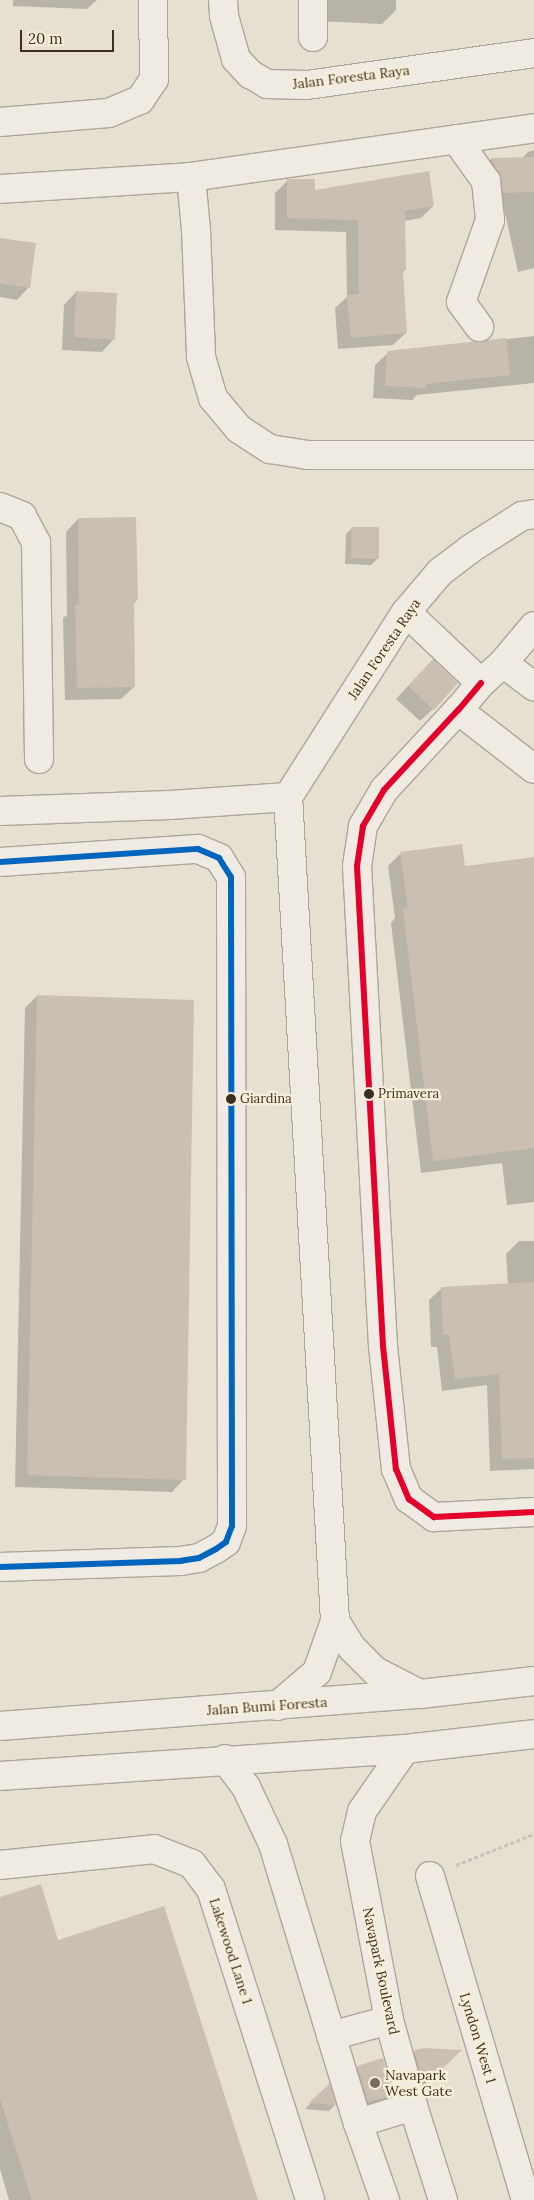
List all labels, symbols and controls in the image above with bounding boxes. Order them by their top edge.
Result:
scale bar [22,20,116,52]
text: 20 m [28,29,63,48]
street label: Jalan Foresta Raya [291,61,411,93]
street label: Jalan Foresta Raya [344,595,424,703]
place label: Primavera [378,1086,439,1102]
marker: Primavera [364,1089,374,1099]
place label: Giardina [240,1091,292,1107]
marker: Giardina [226,1094,236,1104]
street label: Jalan Bumi Foresta [206,1693,328,1719]
street label: Lakewood Lane 1 [206,1896,256,2006]
street label: Navapark Boulevard [359,1906,403,2036]
street label: Lyndon West 1 [456,1991,500,2085]
place label: Navapark West Gate [385,2067,452,2100]
marker: Navapark West Gate [369,2077,381,2089]

